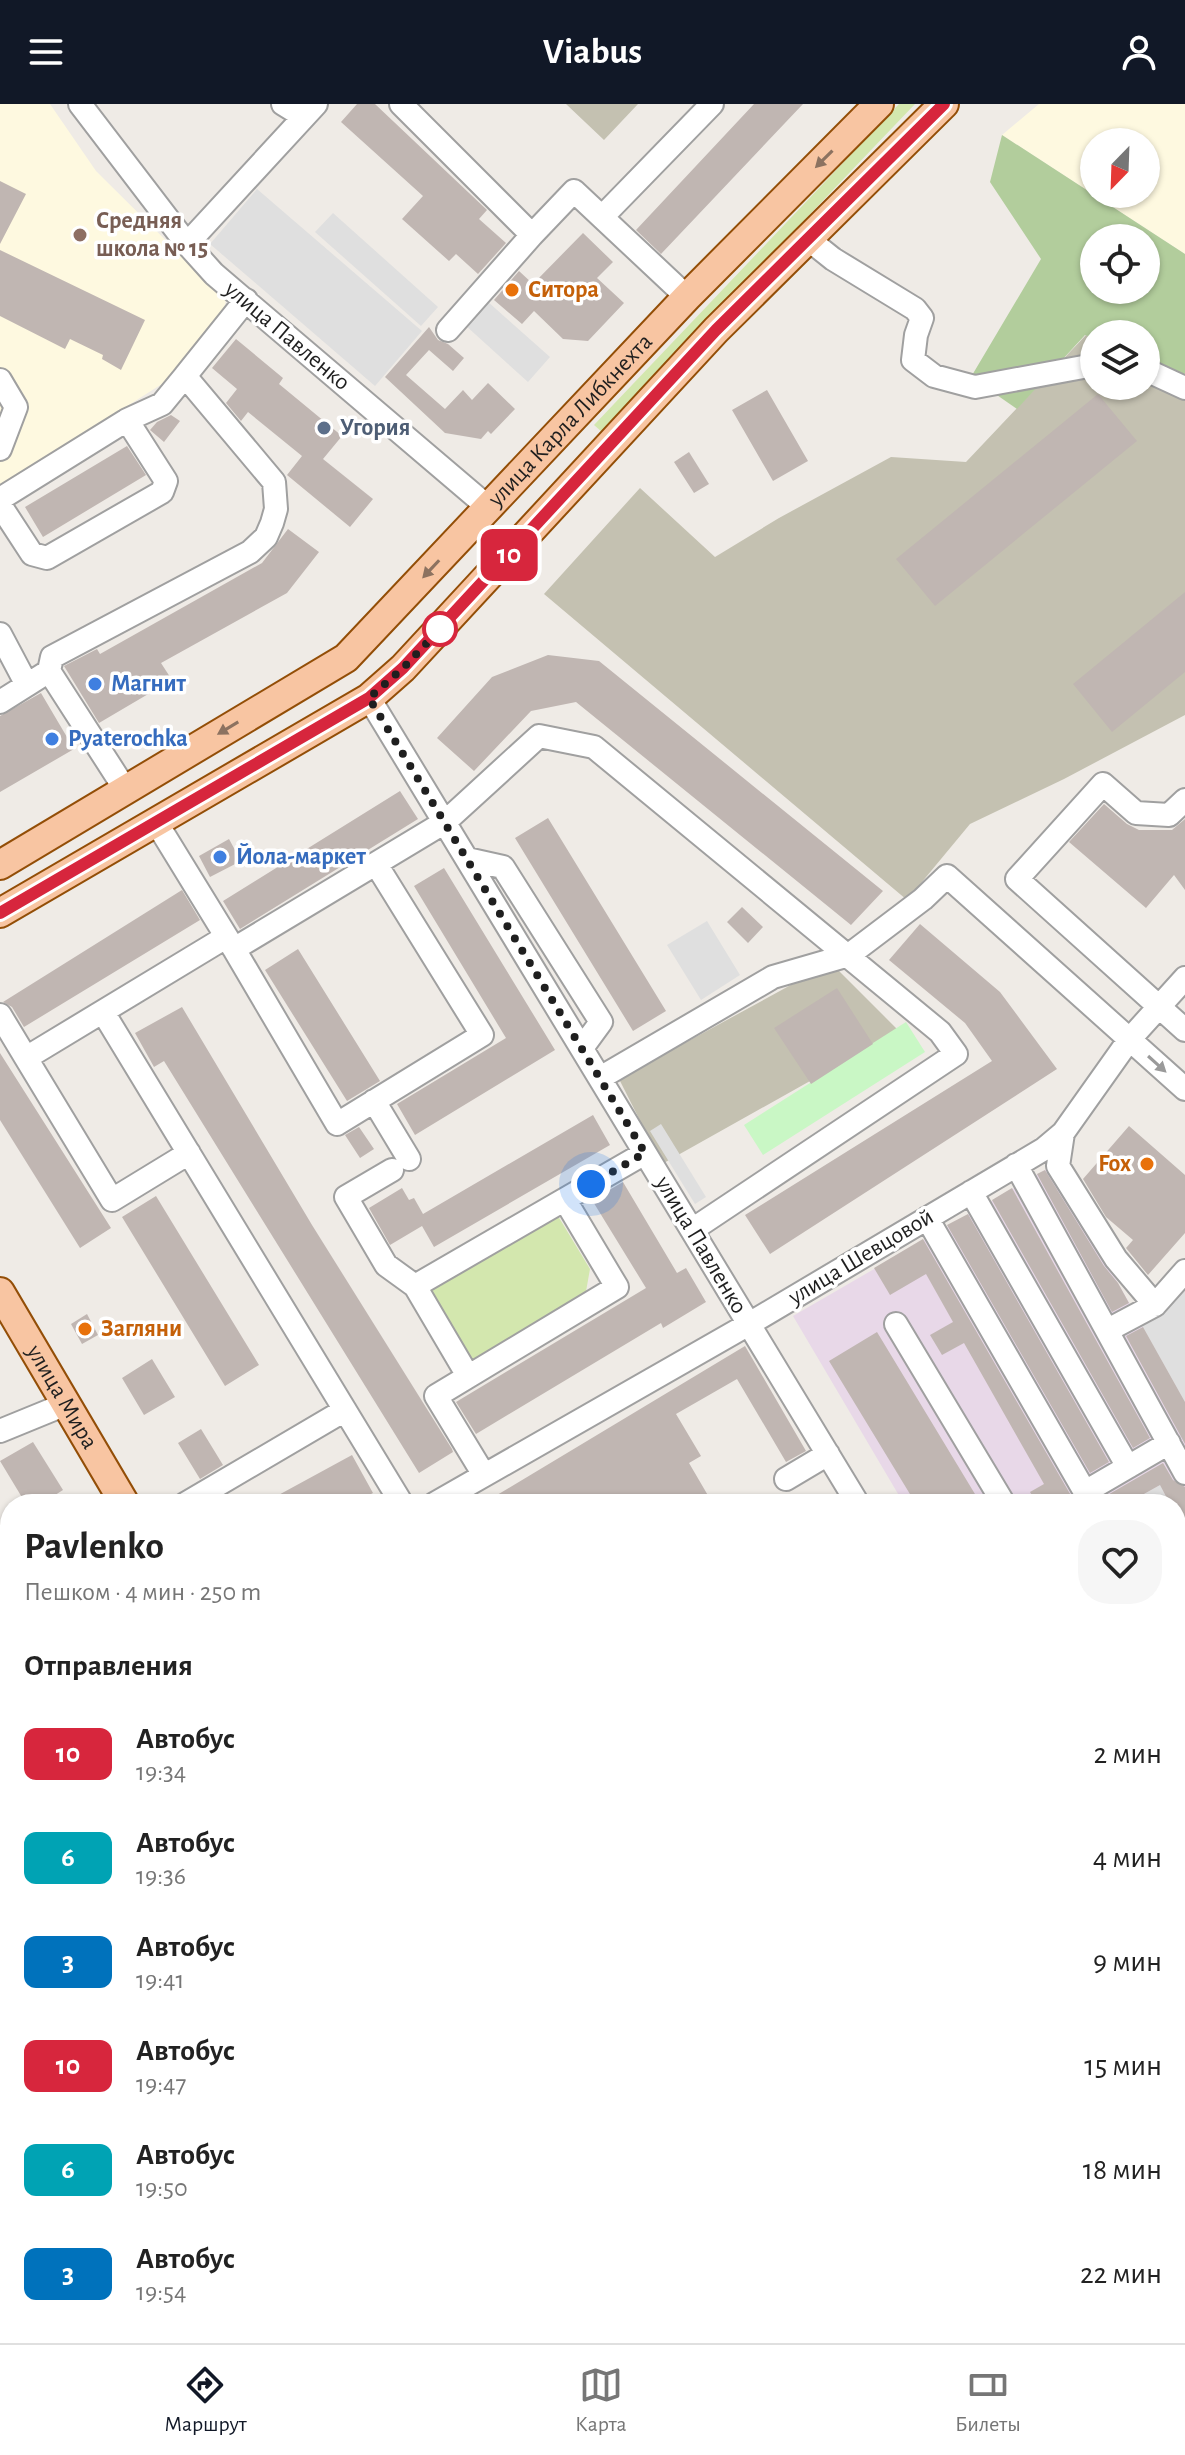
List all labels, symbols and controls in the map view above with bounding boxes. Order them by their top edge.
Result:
icon: menu [24,30,68,74]
icon: person [1117,30,1161,74]
text: Viabus [543,34,642,70]
north arrow [1080,128,1160,208]
map controls [1080,128,1160,400]
one-way arrow [815,149,834,168]
place label: Средняя школа № 15 [96,209,208,261]
button: locate [1080,224,1160,304]
marker: Средняя школа № 15 [71,226,89,244]
street label: улица Павленко [219,276,354,395]
place label: Ситора [528,278,599,302]
marker: Ситора [503,281,521,299]
button: layers [1080,320,1160,400]
street label: улица Карла Либкнехта [483,330,657,512]
place label: Угория [340,416,410,440]
marker: Угория [315,419,333,437]
line badge: 10 [473,529,545,581]
text: 10 [497,541,521,569]
one-way arrow [422,559,440,578]
unlabelled marker [423,612,457,646]
place label: Магнит [111,672,187,696]
marker: Магнит [86,675,104,693]
one-way arrow [217,721,239,735]
place label: Pyaterochka [68,727,188,751]
marker: Pyaterochka [43,730,61,748]
place label: Йола-маркет [236,843,366,869]
marker: Йола-маркет [211,848,229,866]
one-way arrow [1147,1055,1166,1073]
place label: Fox [1098,1152,1131,1176]
marker: Fox [1138,1155,1156,1173]
your location [571,1164,611,1204]
street label: улица Павленко [650,1171,751,1318]
street label: улица Шевцовой [783,1204,938,1310]
place label: Загляни [101,1317,182,1341]
marker: Загляни [76,1320,94,1338]
street label: улица Мира [22,1340,102,1453]
button: heart [1078,1520,1162,1604]
text: Pavlenko [24,1528,164,1566]
text: Пешком · 4 мин · 250 m [24,1579,261,1605]
text: Отправления [24,1651,193,1681]
text: Автобус [136,1724,235,1754]
text: 2 мин [1094,1739,1162,1769]
text: 10 [56,1740,80,1768]
text: 19:34 [136,1759,186,1785]
text: Автобус [136,1828,235,1858]
text: 4 мин [1093,1843,1162,1873]
text: 6 [61,1844,75,1872]
text: 19:36 [136,1863,186,1889]
text: Автобус [136,1932,235,1962]
text: 9 мин [1093,1947,1162,1977]
text: 3 [62,1948,74,1976]
text: 19:41 [136,1967,185,1993]
text: Автобус [136,2036,235,2066]
text: 15 мин [1084,2051,1162,2081]
text: 10 [56,2052,80,2080]
text: 19:47 [136,2071,186,2097]
text: Автобус [136,2140,235,2170]
text: 18 мин [1083,2155,1162,2185]
text: 6 [61,2156,75,2184]
text: 19:50 [136,2175,188,2201]
text: Автобус [136,2244,235,2274]
text: 22 мин [1080,2259,1162,2289]
text: 3 [62,2260,74,2288]
text: 19:54 [136,2279,187,2305]
tab: Маршрут [164,2363,247,2437]
tab: Карта [575,2363,627,2437]
tab: Билеты [955,2363,1021,2437]

